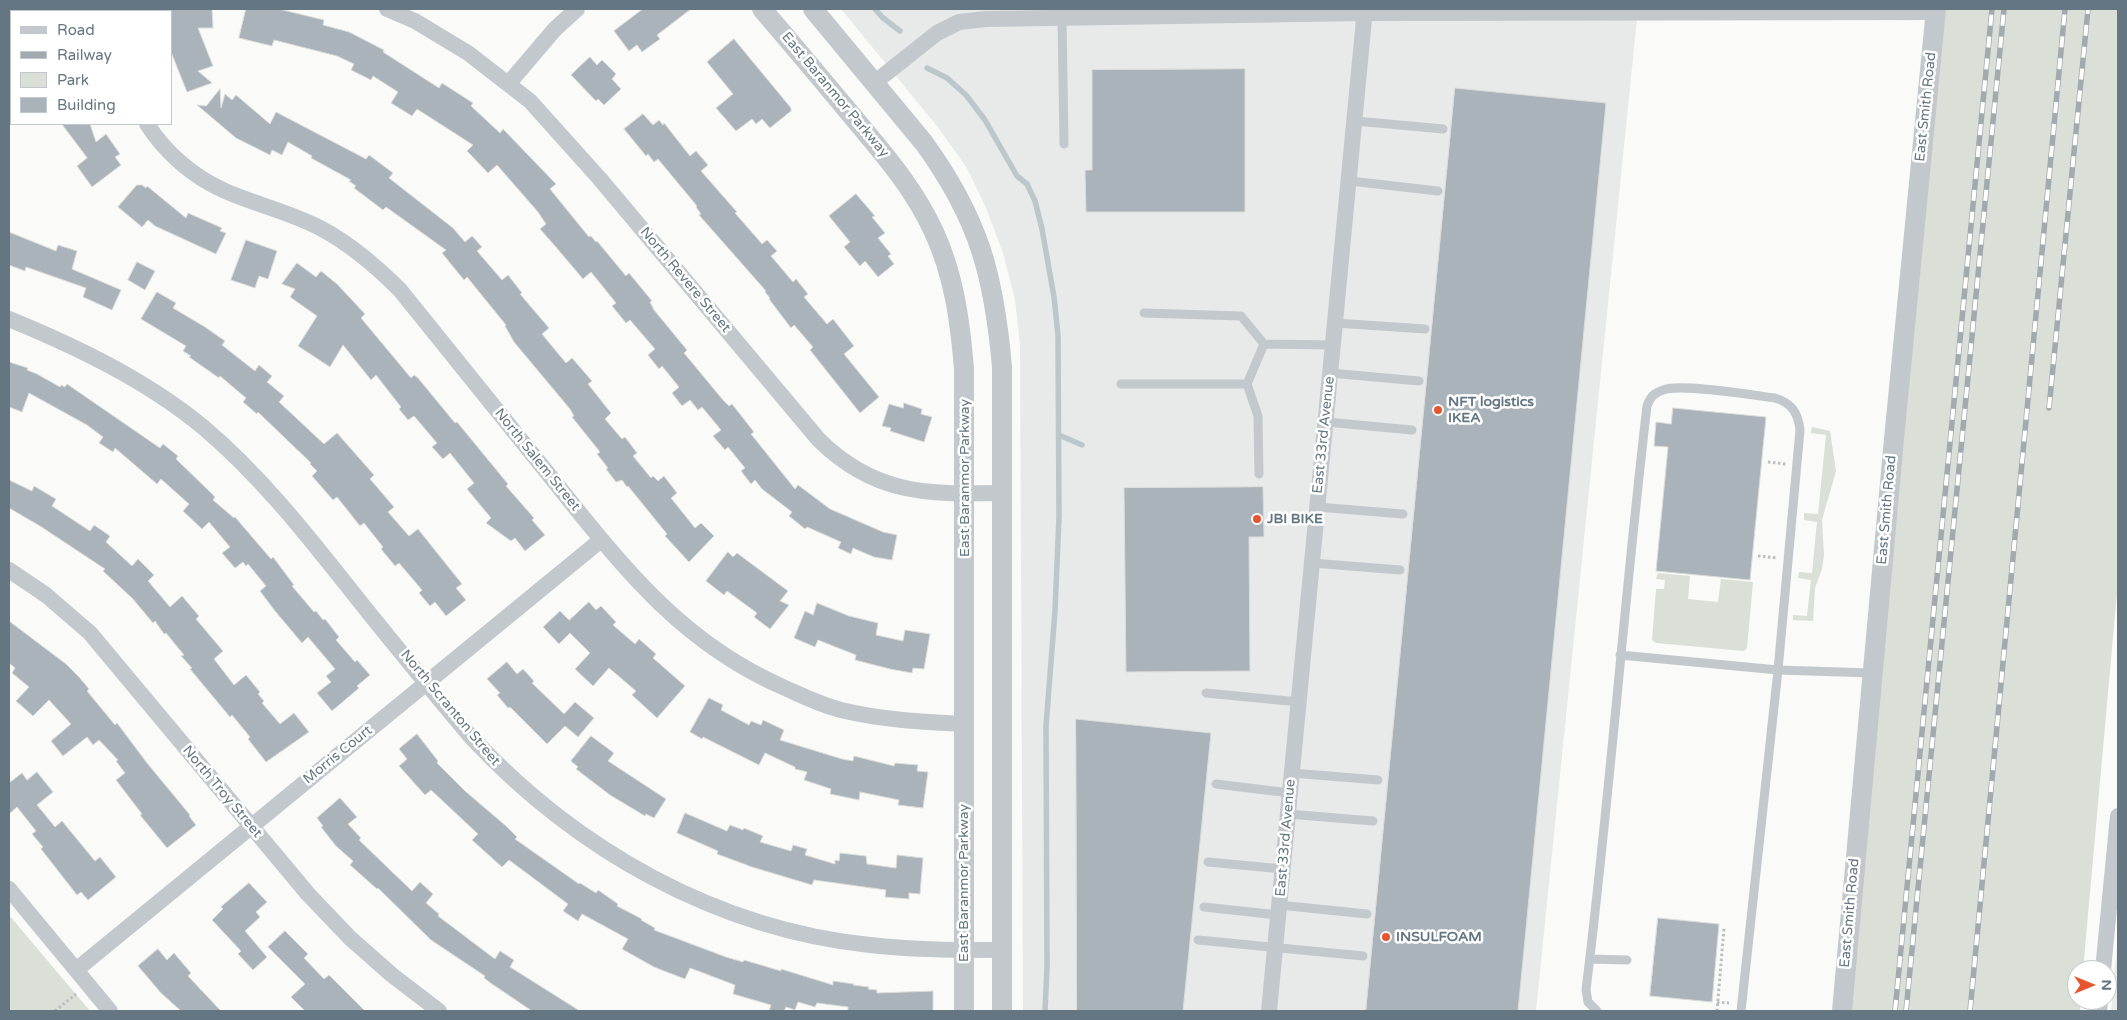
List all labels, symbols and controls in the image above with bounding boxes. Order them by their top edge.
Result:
legend [10,10,172,125]
text: Road [57,21,95,39]
street label: East Baranmor Parkway [778,29,892,161]
text: Railway [57,46,112,64]
street label: East Smith Road [1912,51,1940,163]
text: Park [57,71,89,89]
text: Building [57,96,116,114]
street label: North Revere Street [636,224,734,336]
street label: East 33rd Avenue [1309,376,1339,494]
place label: NFT logistics IKEA [1448,394,1534,427]
street label: East Baranmor Parkway [957,399,973,557]
marker: NFT logistics IKEA [1432,404,1444,416]
street label: North Salem Street [491,405,583,515]
street label: East Smith Road [1874,455,1900,565]
place label: JBI BIKE [1267,511,1323,527]
marker: JBI BIKE [1251,513,1263,525]
street label: North Scranton Street [397,647,503,769]
street label: Morris Court [300,722,376,788]
street label: North Troy Street [179,743,265,841]
street label: East 33rd Avenue [1273,779,1299,897]
street label: East Baranmor Parkway [956,804,972,962]
street label: East Smith Road [1837,858,1863,968]
place label: INSULFOAM [1396,929,1482,945]
marker: INSULFOAM [1380,931,1392,943]
north arrow [2067,960,2117,1010]
text: N [2098,979,2115,991]

